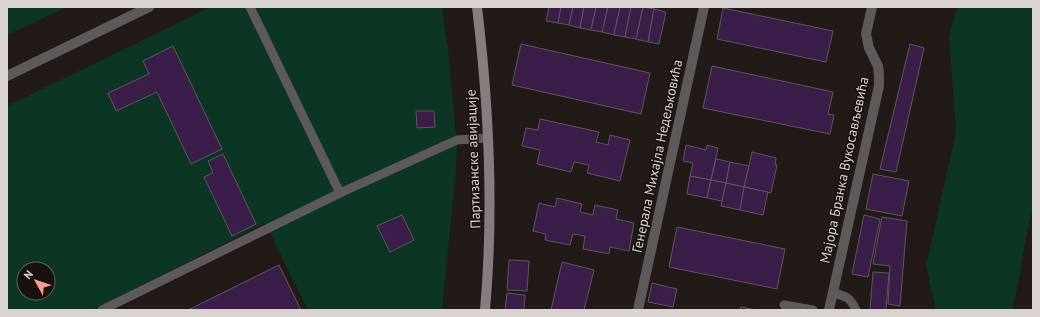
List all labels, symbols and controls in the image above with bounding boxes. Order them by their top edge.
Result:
street label: Генерала Михајла Недељковића [628,58,686,254]
street label: Мајора Бранка Вукосављевића [815,75,873,265]
street label: Партизанске авијације [462,89,484,229]
north arrow [16,261,56,301]
text: N [21,267,36,282]

